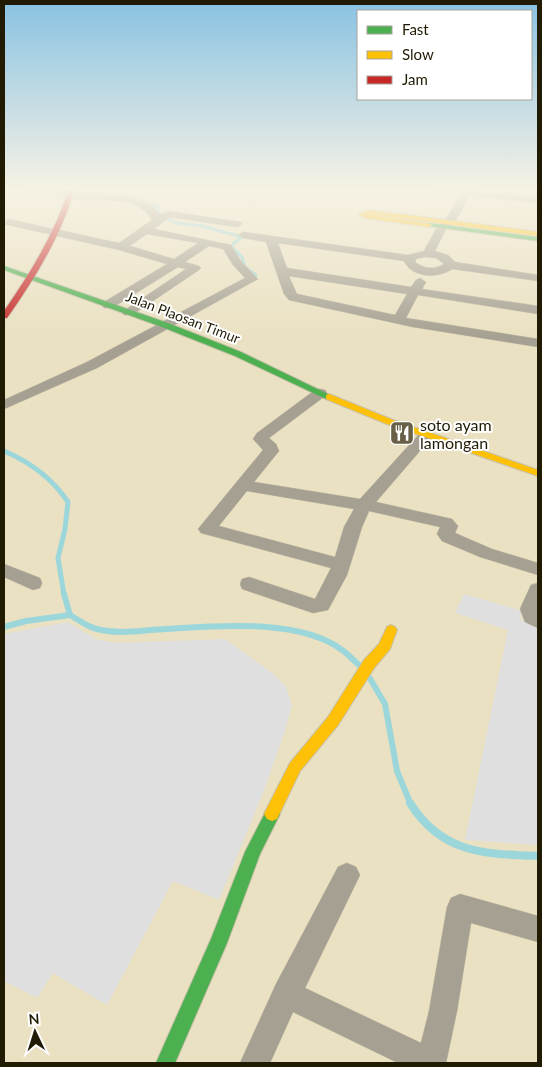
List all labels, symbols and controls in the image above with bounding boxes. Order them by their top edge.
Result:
legend [357,10,532,100]
text: Fast [402,20,429,38]
text: Slow [402,45,434,63]
text: Jam [402,70,428,88]
street label: Jalan Plaosan Timur [124,287,242,347]
place label: soto ayam lamongan [420,415,492,452]
restaurant icon: soto ayam lamongan [389,420,415,446]
north arrow [10,1007,60,1057]
text: N [28,1010,40,1027]

